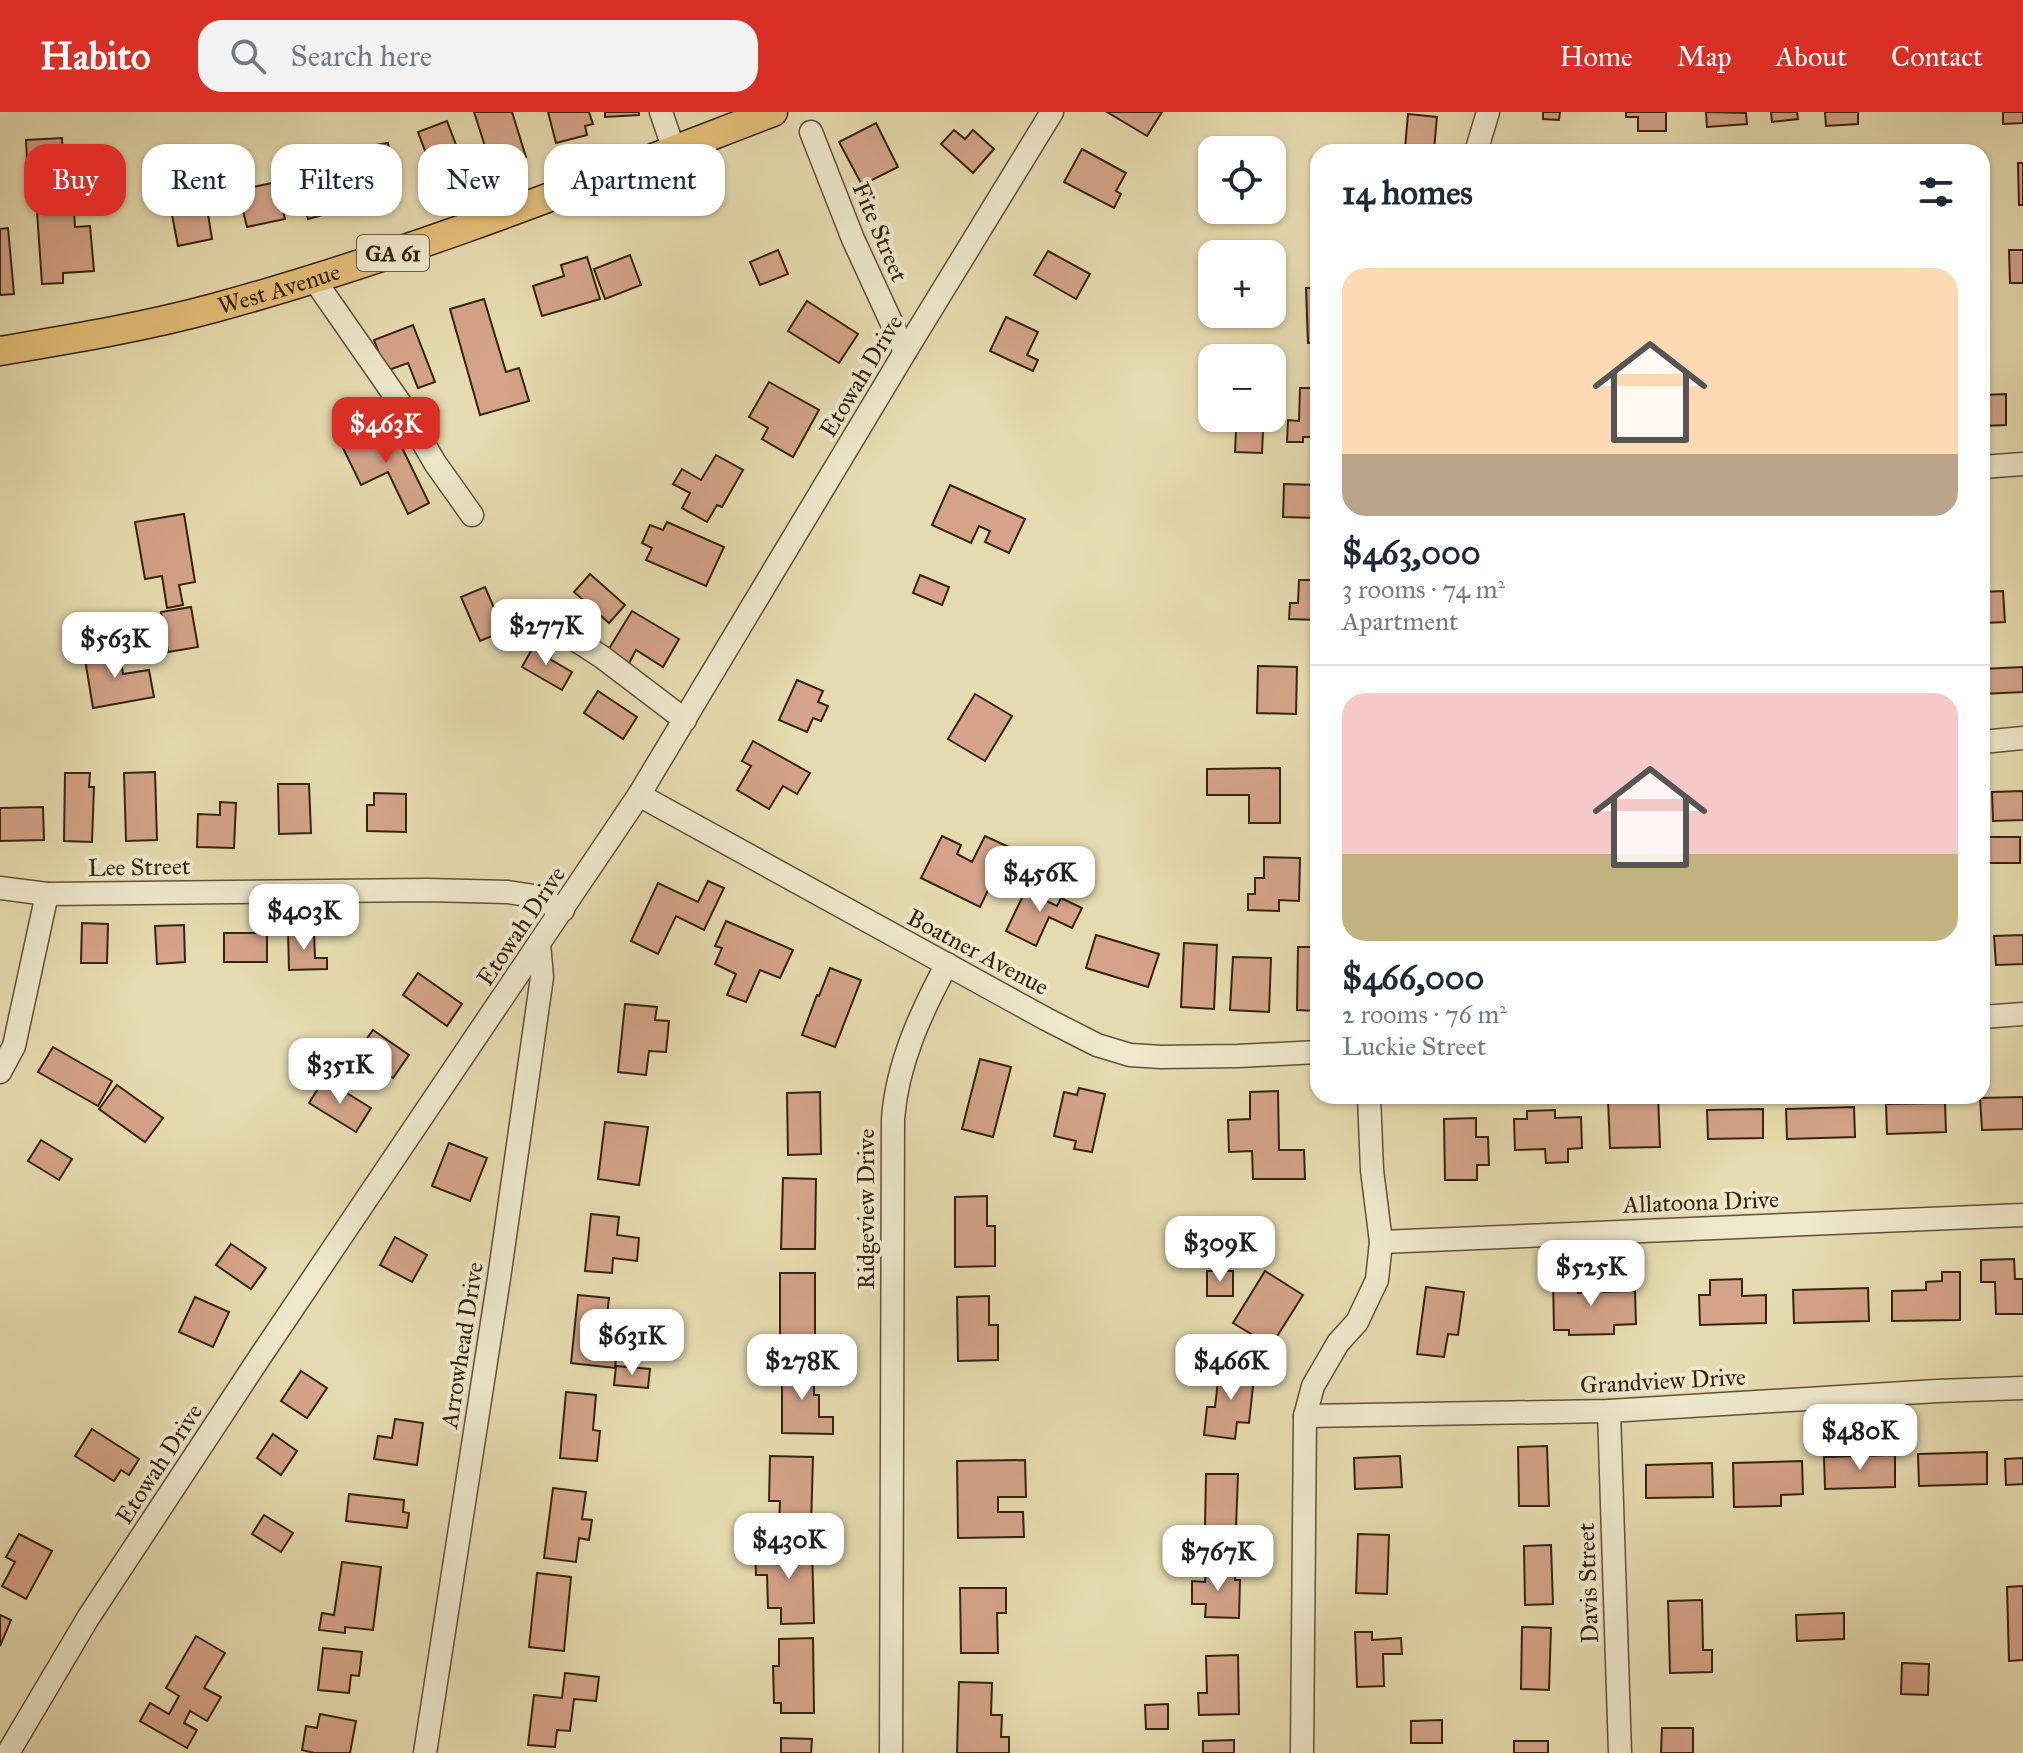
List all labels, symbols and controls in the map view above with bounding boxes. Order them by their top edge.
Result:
search box [198,20,758,92]
text: Habito [40,33,150,79]
icon: search [226,34,270,78]
text: Search here [290,38,432,74]
text: Home [1560,39,1633,74]
text: Map [1677,39,1731,74]
text: About [1775,39,1847,74]
text: Contact [1891,39,1983,74]
map controls [1198,136,1286,432]
button: locate [1198,136,1286,224]
chip: Buy [24,144,126,216]
chip: Rent [142,144,255,216]
chip: Filters [271,144,402,216]
chip: New [418,144,528,216]
chip: Apartment [544,144,725,216]
icon: filters [1914,170,1958,214]
text: 14 homes [1342,172,1473,213]
street label: Fite Street [846,178,915,287]
road number: GA 61 [357,235,429,271]
button: + [1198,240,1286,328]
street label: West Avenue [214,256,344,321]
street label: Etowah Drive [813,309,909,443]
icon: home [1578,320,1722,464]
button: − [1198,344,1286,432]
pin: $463K [330,397,442,465]
text: $463K [350,407,422,439]
text: $463,000 [1342,532,1481,573]
text: 3 rooms · 74 m² [1342,573,1505,605]
pin: $277K [490,599,602,667]
text: Apartment [1342,605,1458,637]
text: $277K [509,609,583,641]
pin: $563K [59,612,171,680]
text: $563K [80,622,150,654]
icon: home [1578,745,1722,889]
pin: $456K [984,846,1096,914]
street label: Lee Street [87,851,191,883]
text: $456K [1003,856,1077,888]
street label: Etowah Drive [470,861,572,991]
pin: $403K [248,884,360,952]
text: $403K [267,894,341,926]
street label: Boatner Avenue [902,902,1054,1002]
text: $466,000 [1342,957,1484,998]
text: 2 rooms · 76 m² [1342,998,1507,1030]
text: Luckie Street [1342,1030,1486,1062]
pin: $351K [284,1038,396,1106]
text: $351K [307,1048,373,1080]
street label: Ridgeview Drive [851,1129,881,1290]
street label: Allatoona Drive [1621,1184,1780,1220]
pin: $309K [1164,1216,1276,1284]
text: $309K [1183,1226,1257,1258]
pin: $525K [1535,1240,1647,1308]
text: $525K [1556,1250,1626,1282]
street label: Arrowhead Drive [434,1260,490,1431]
pin: $631K [576,1309,688,1377]
text: $631K [598,1319,666,1351]
pin: $278K [746,1334,858,1402]
pin: $466K [1175,1334,1287,1402]
text: $278K [765,1344,839,1376]
text: $466K [1193,1344,1269,1376]
street label: Grandview Drive [1579,1362,1747,1400]
street label: Etowah Drive [109,1398,209,1530]
pin: $480K [1804,1404,1916,1472]
text: $480K [1821,1414,1899,1446]
pin: $430K [733,1513,845,1581]
street label: Davis Street [1571,1522,1605,1644]
text: $430K [752,1523,826,1555]
pin: $767K [1162,1525,1274,1593]
text: $767K [1180,1535,1256,1567]

